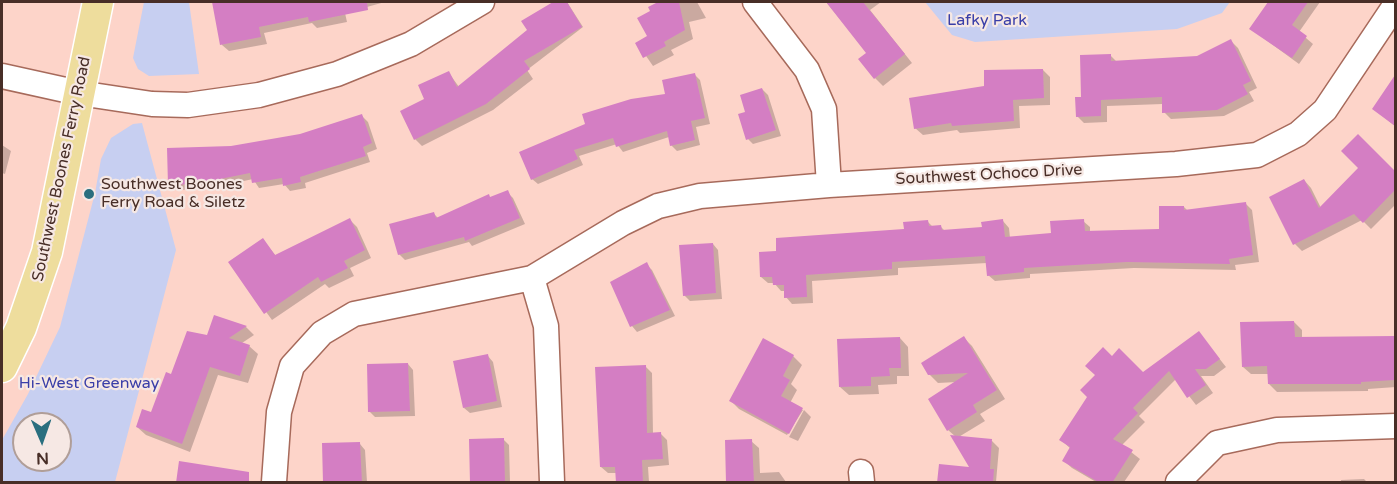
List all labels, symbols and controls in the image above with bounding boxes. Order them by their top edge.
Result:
park label: Lafky Park [947,11,1027,31]
street label: Southwest Boones Ferry Road [29,55,95,283]
street label: Southwest Ochoco Drive [895,161,1083,189]
place label: Southwest Boones Ferry Road & Siletz [101,175,245,213]
marker: Southwest Boones Ferry Road & Siletz [82,187,96,201]
park label: Hi-West Greenway [19,374,159,394]
north arrow [12,412,72,472]
text: N [36,448,49,468]

